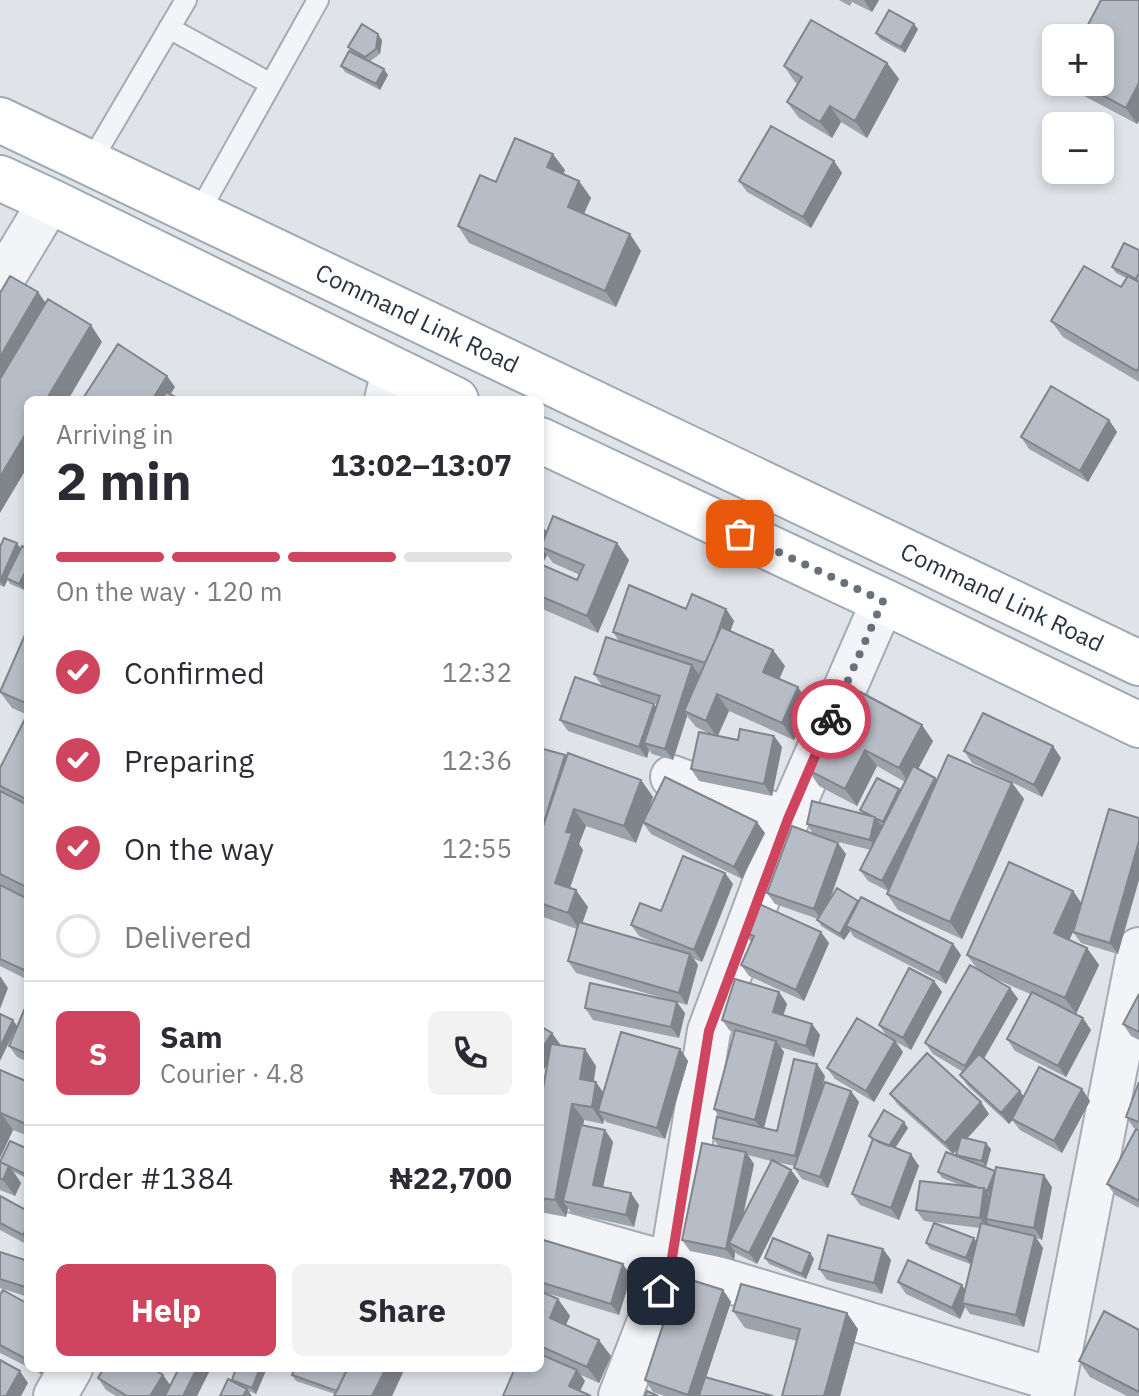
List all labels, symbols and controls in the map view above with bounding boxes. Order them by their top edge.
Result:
map controls [1042,24,1114,184]
button: + [1042,24,1114,96]
button: − [1042,112,1114,184]
street label: Command Link Road [311,256,524,380]
text: Arriving in [56,417,173,451]
text: 13:02–13:07 [331,445,512,484]
text: 2 min [56,447,192,514]
pin [706,500,774,568]
icon: bag [718,512,762,556]
street label: Command Link Road [896,535,1109,659]
text: On the way · 120 m [56,574,282,608]
icon: check [56,650,100,694]
text: Confirmed [124,653,265,692]
text: 12:32 [442,655,512,689]
courier [791,679,871,759]
icon: bike [809,697,853,741]
icon: check [56,738,100,782]
text: Preparing [124,741,254,780]
text: 12:36 [442,743,512,777]
icon: check [56,826,100,870]
text: On the way [124,829,274,868]
text: 12:55 [442,831,512,865]
text: Delivered [124,917,252,956]
button: phone [428,1011,512,1095]
text: Sam [160,1017,223,1056]
text: S [89,1034,107,1073]
text: Courier · 4.8 [160,1056,304,1090]
text: Order #1384 [56,1158,233,1197]
text: ₦22,700 [389,1158,512,1197]
pin [627,1257,695,1325]
button: Help [56,1264,276,1356]
button: Share [292,1264,512,1356]
icon: home [639,1269,683,1313]

